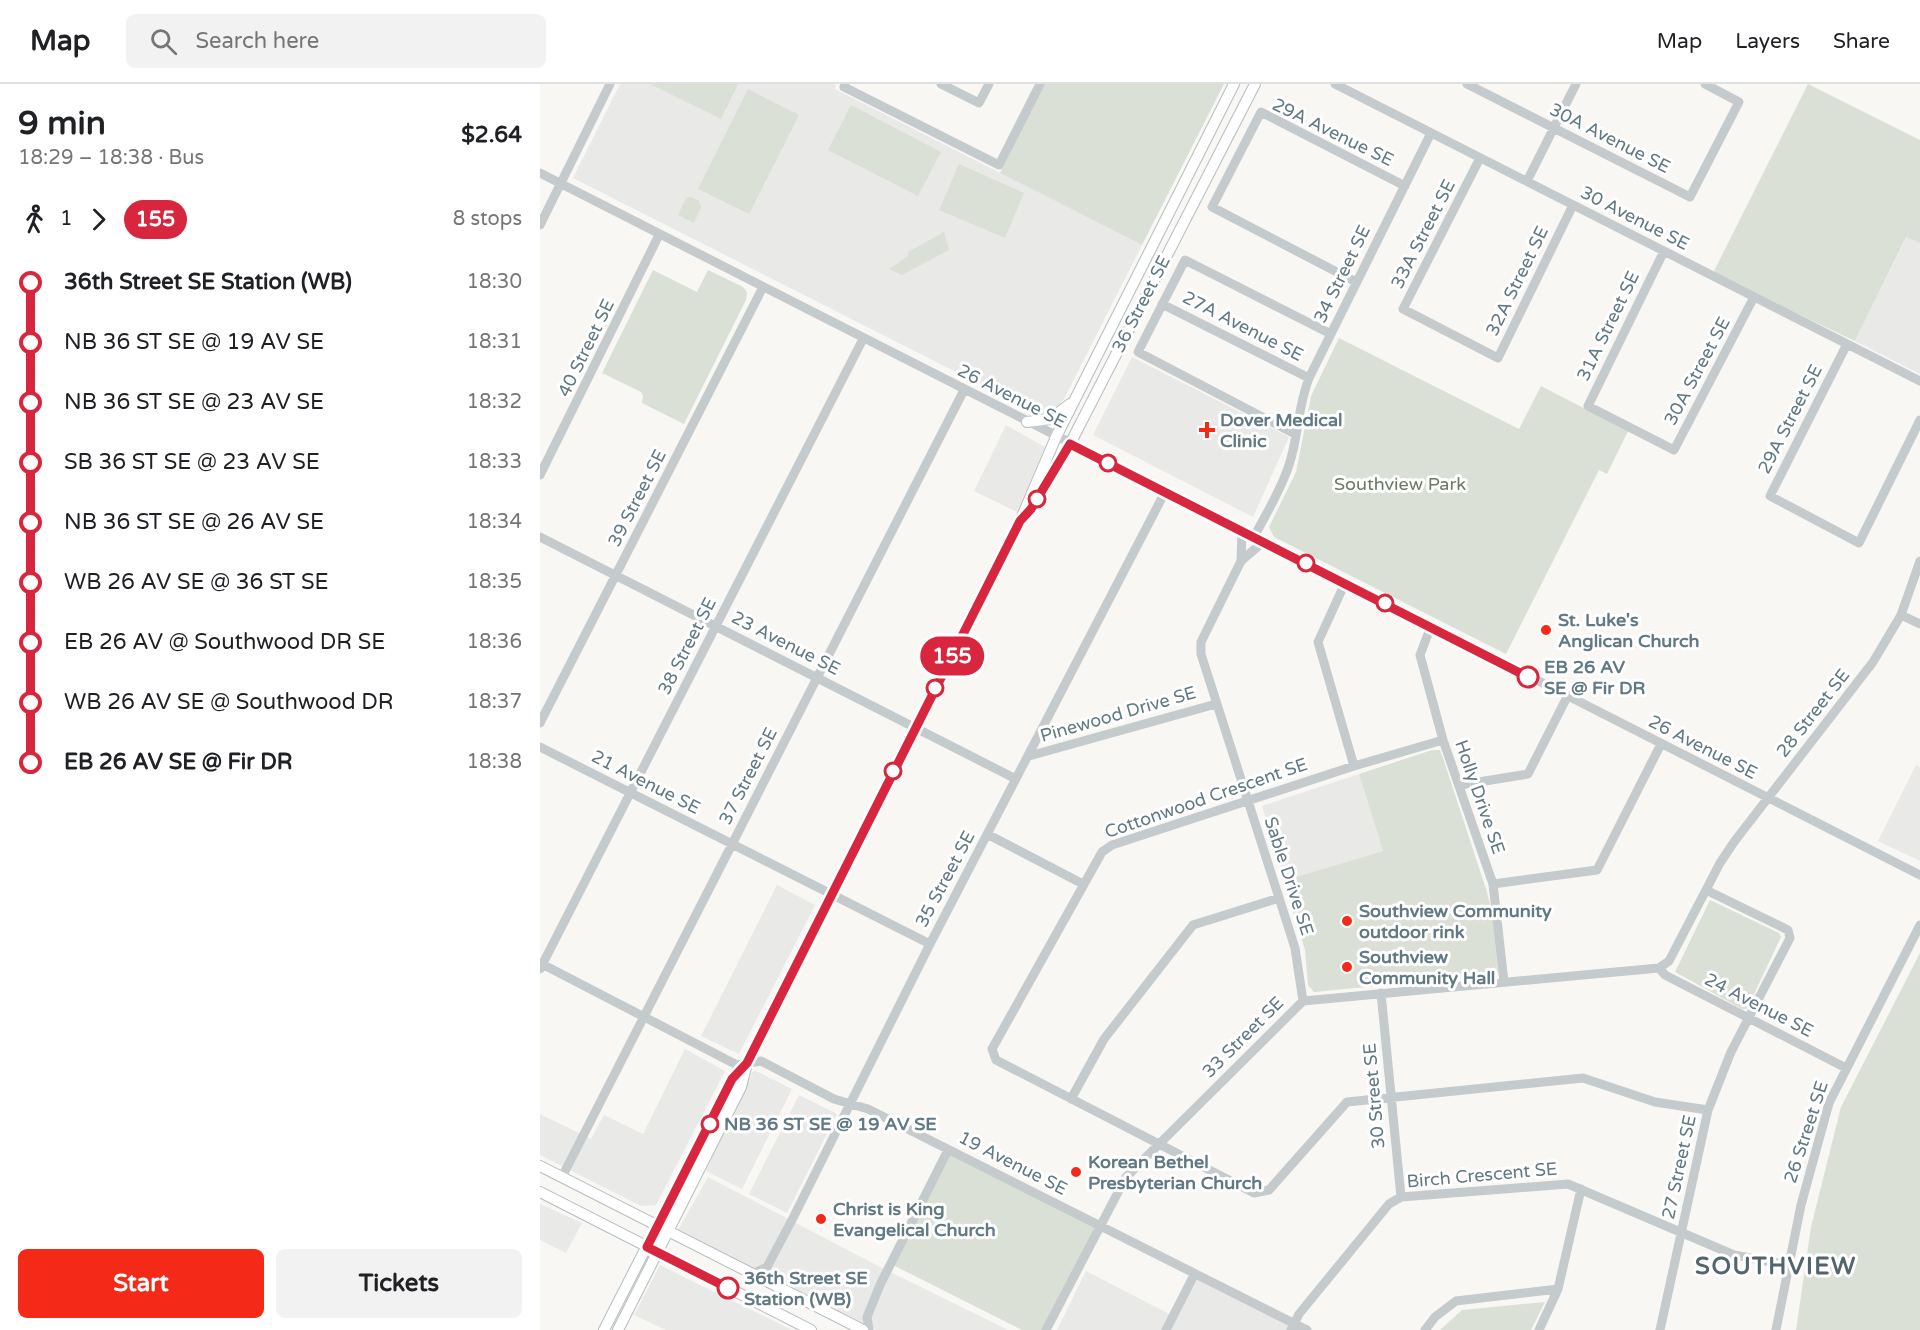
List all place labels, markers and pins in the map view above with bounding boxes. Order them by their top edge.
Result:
place label: Dover Medical Clinic [1220,409,1343,452]
marker: Dover Medical Clinic [1198,421,1216,439]
unlabelled marker [1099,454,1117,472]
unlabelled marker [1028,490,1046,508]
unlabelled marker [1297,554,1315,572]
unlabelled marker [1376,594,1394,612]
place label: St. Luke's Anglican Church [1558,609,1700,652]
marker: St. Luke's Anglican Church [1539,623,1553,637]
place label: EB 26 AV SE @ Fir DR [1544,656,1645,699]
marker: EB 26 AV SE @ Fir DR [1517,666,1539,688]
unlabelled marker [926,679,944,697]
unlabelled marker [884,762,902,780]
place label: Southview Community outdoor rink [1359,900,1552,943]
marker: Southview Community outdoor rink [1340,914,1354,928]
place label: Southview Community Hall [1359,946,1495,989]
marker: Southview Community Hall [1340,960,1354,974]
place label: NB 36 ST SE @ 19 AV SE [724,1113,937,1135]
marker: NB 36 ST SE @ 19 AV SE [701,1115,719,1133]
place label: Korean Bethel Presbyterian Church [1088,1151,1262,1194]
marker: Korean Bethel Presbyterian Church [1069,1165,1083,1179]
place label: Christ is King Evangelical Church [833,1198,996,1241]
marker: Christ is King Evangelical Church [814,1212,828,1226]
place label: 36th Street SE Station (WB) [744,1267,868,1310]
marker: 36th Street SE Station (WB) [717,1277,739,1299]

